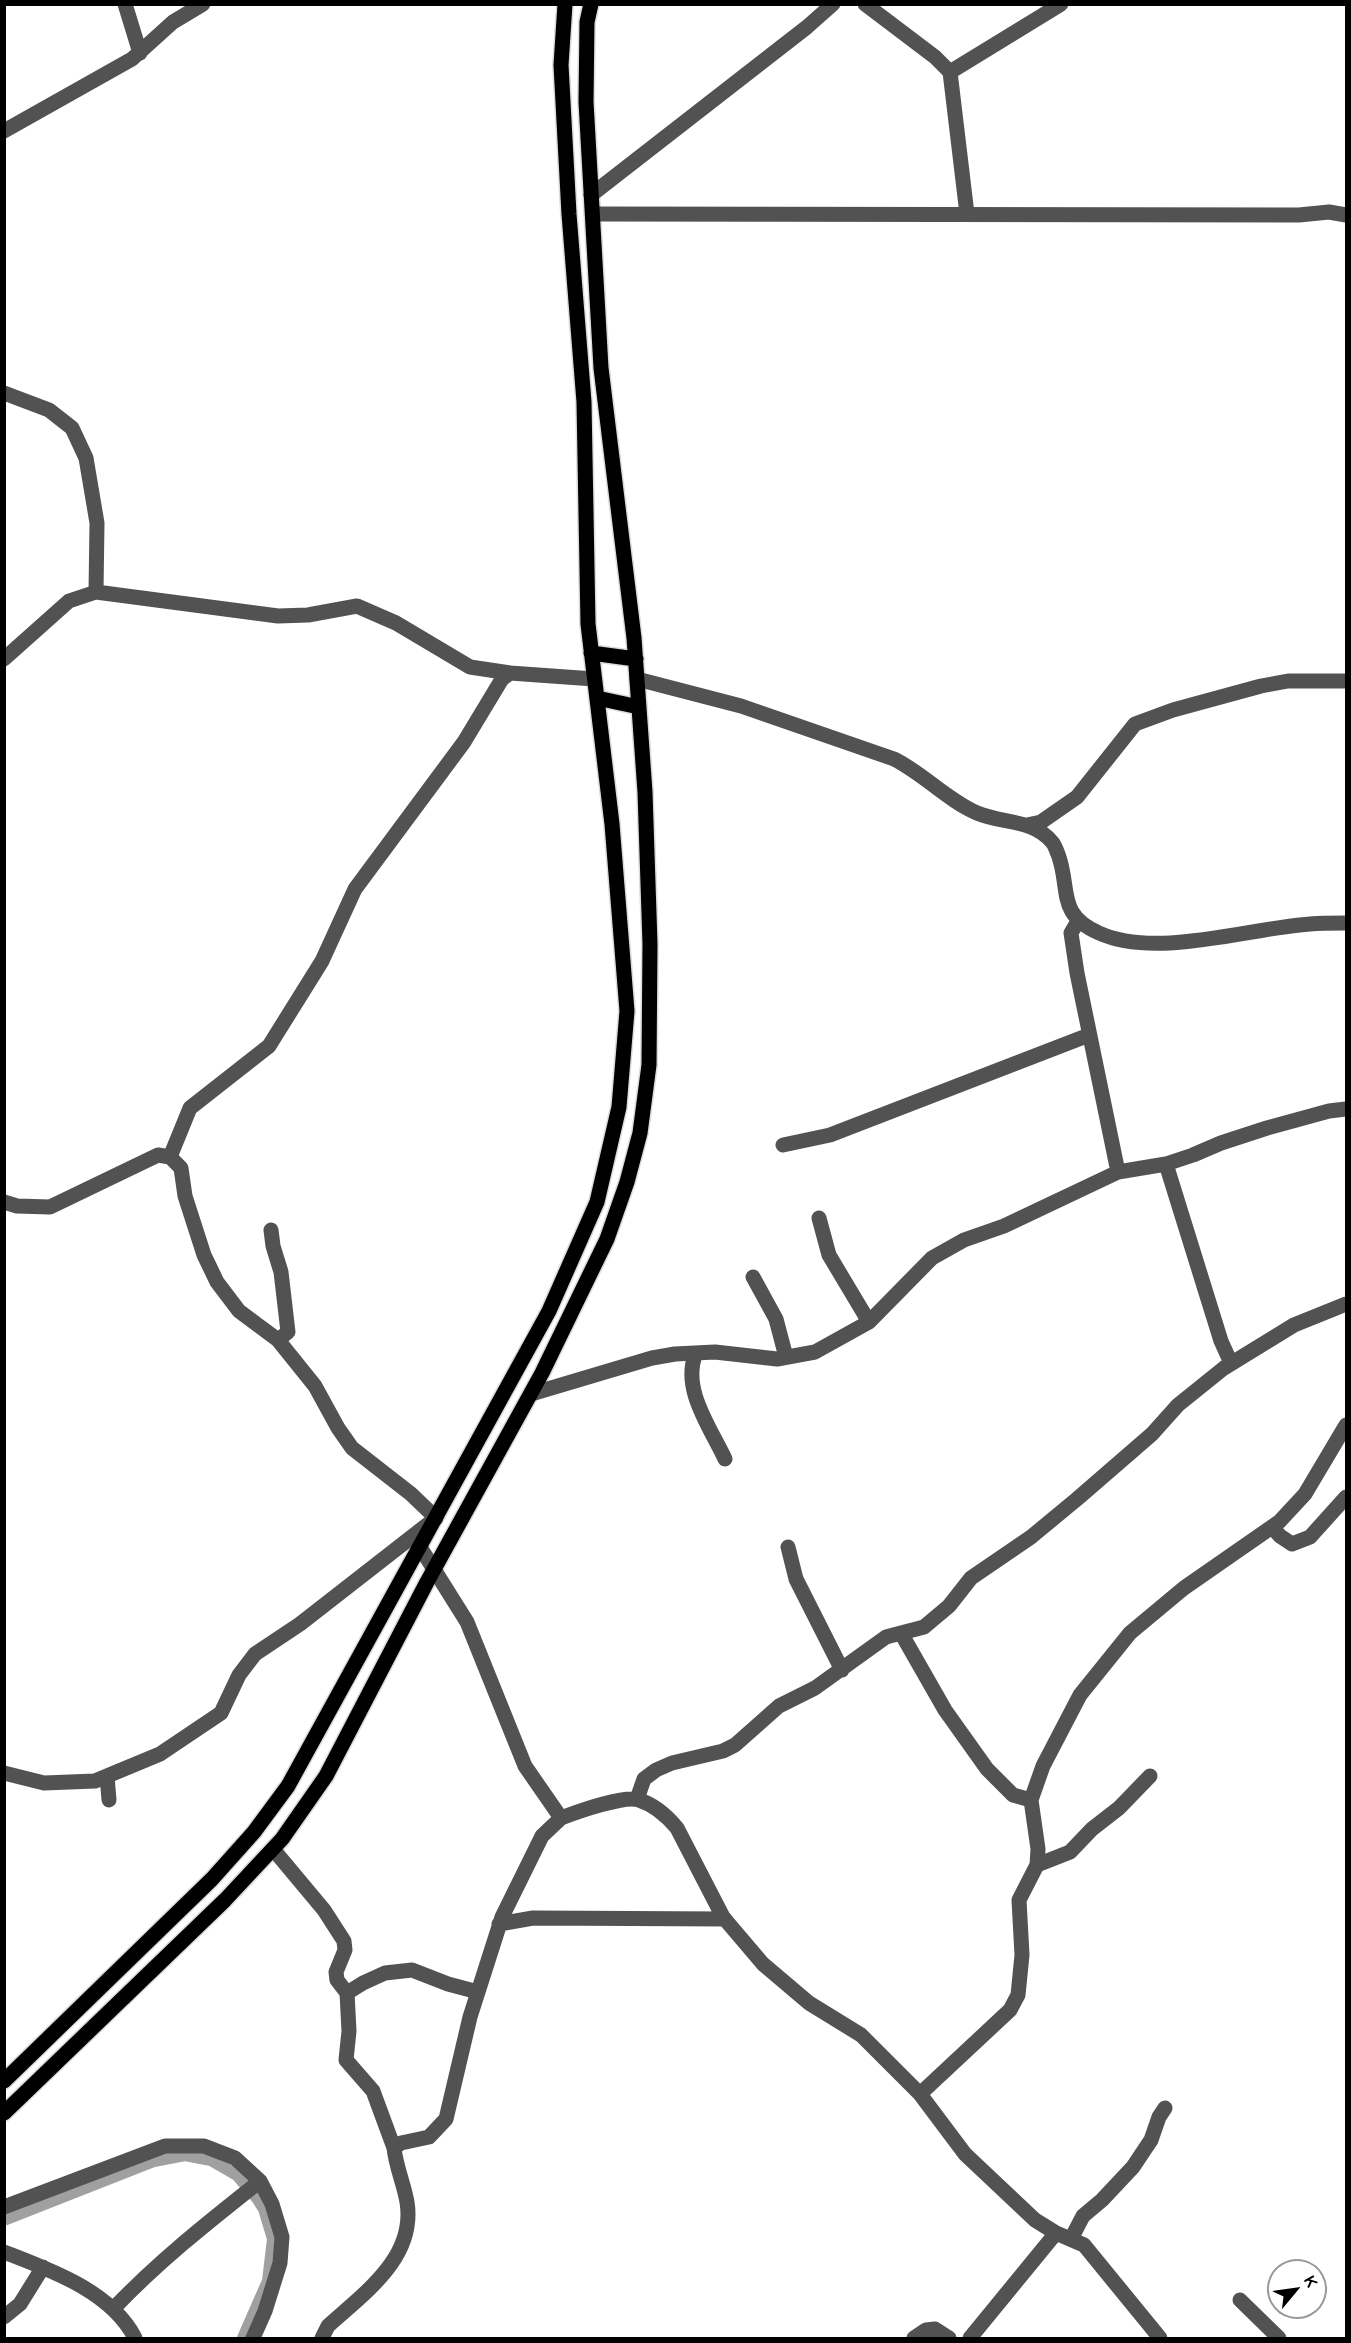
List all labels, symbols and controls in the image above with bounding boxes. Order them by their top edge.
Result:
north arrow [1267,2259,1327,2319]
text: K [1300,2272,1322,2291]

